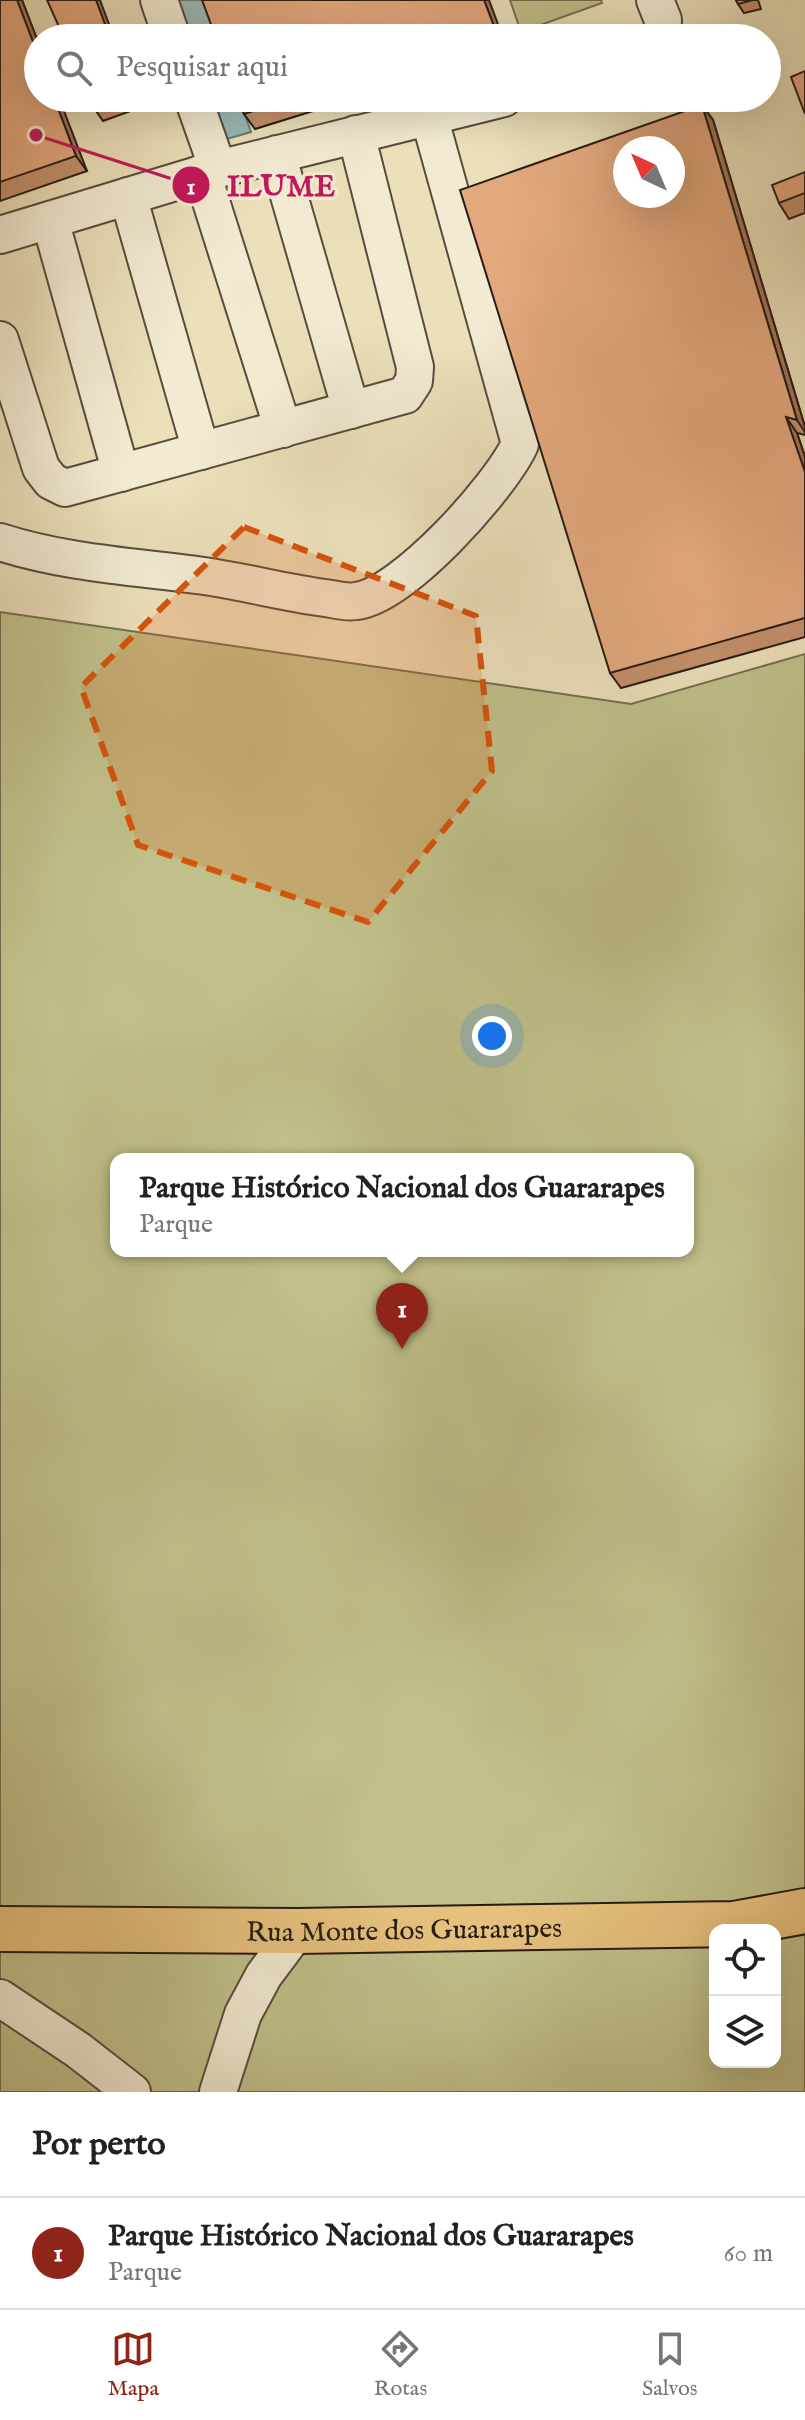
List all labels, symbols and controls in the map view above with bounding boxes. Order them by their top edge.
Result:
search box [24,24,781,112]
icon: search [52,46,96,90]
text: Pesquisar aqui [116,49,288,87]
north arrow [613,136,685,208]
callout: ILUME [171,158,351,212]
text: ILUME [227,169,335,207]
text: 1 [187,172,196,203]
your location [472,1016,512,1056]
popup [110,1153,694,1257]
text: Parque Histórico Nacional dos Guararapes [139,1170,665,1208]
text: Parque [139,1208,213,1241]
pin: 1 [376,1283,428,1349]
street label: Rua Monte dos Guararapes [246,1912,562,1951]
map controls [709,1924,781,2068]
button: locate [709,1924,781,1996]
button: layers [709,1996,781,2068]
text: Por perto [32,2123,166,2166]
text: Parque Histórico Nacional dos Guararapes [108,2218,634,2256]
text: 1 [53,2237,63,2270]
text: 60 m [724,2237,773,2270]
text: Parque [108,2256,182,2289]
tab: Mapa [107,2327,159,2403]
tab: Rotas [374,2327,427,2403]
tab: Salvos [642,2327,698,2403]

